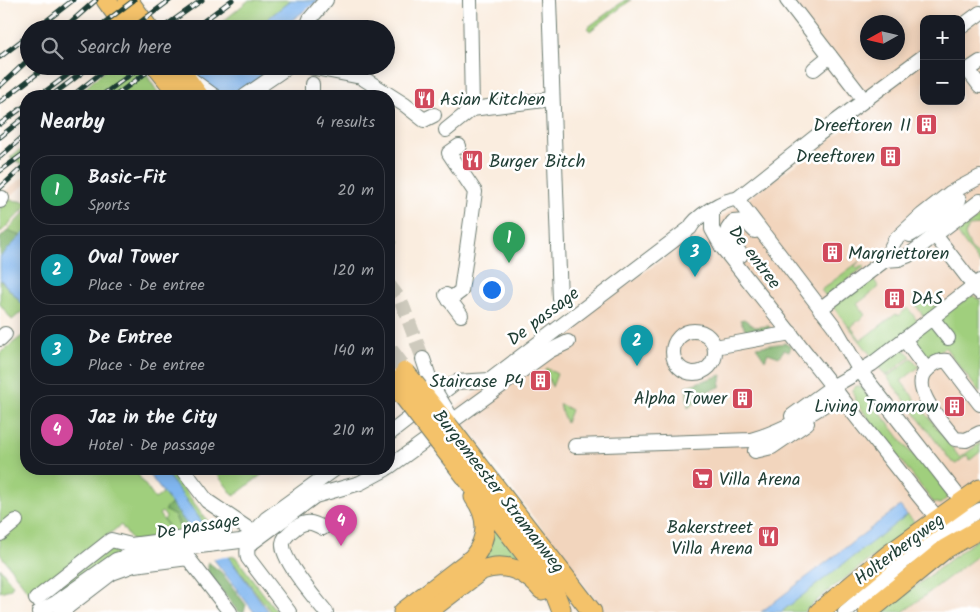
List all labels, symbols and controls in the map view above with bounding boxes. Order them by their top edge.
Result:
north arrow [860,15,905,60]
map controls [920,15,965,105]
button: + [920,15,965,60]
search box [20,20,395,75]
text: Search here [78,33,172,63]
icon: search [38,34,66,62]
button: − [920,60,965,105]
place label: Asian Kitchen [440,86,545,115]
restaurant icon: Asian Kitchen [412,87,436,111]
text: Nearby [40,106,105,139]
text: 4 results [316,110,375,135]
place label: Dreeftoren II [813,112,911,141]
building icon: Dreeftoren II [915,113,939,137]
place label: Dreeftoren [796,143,875,172]
building icon: Dreeftoren [879,144,903,168]
place label: Burger Bitch [489,148,585,177]
restaurant icon: Burger Bitch [461,149,485,173]
text: Basic-Fit [88,163,167,193]
text: 1 [55,178,59,203]
text: 20 m [338,178,374,203]
text: Sports [88,193,130,218]
street label: De entree [720,220,788,296]
pin: 1 [493,222,525,263]
pin: 3 [679,236,711,277]
place label: Margriettoren [848,240,949,269]
building icon: Margriettoren [820,241,844,265]
text: Oval Tower [88,243,178,273]
text: 2 [52,258,62,283]
text: 120 m [333,258,374,283]
text: Place · De entree [88,273,205,298]
your location [479,277,505,303]
street label: De passage [501,280,586,354]
place label: DAS [911,285,944,314]
building icon: DAS [883,286,907,310]
text: De Entree [88,323,172,353]
pin: 2 [621,325,653,366]
text: 3 [53,338,61,363]
text: 140 m [333,338,374,363]
text: Place · De entree [88,353,205,378]
place label: Staircase P4 [430,368,524,397]
building icon: Staircase P4 [528,369,552,393]
place label: Alpha Tower [634,385,728,414]
building icon: Alpha Tower [731,386,755,410]
place label: Living Tomorrow [814,393,939,422]
building icon: Living Tomorrow [942,394,966,418]
text: Jaz in the City [88,403,217,433]
street label: Burgemeester Stramanweg [424,404,571,580]
text: 4 [53,418,61,443]
text: 210 m [333,418,374,443]
text: Hotel · De passage [88,433,215,458]
place label: Villa Arena [719,466,800,495]
supermarket icon: Villa Arena [691,467,715,491]
pin: 4 [325,505,357,546]
street label: De passage [154,507,242,548]
street label: Holterbergweg [849,507,951,594]
place label: Bakerstreet Villa Arena [667,514,754,564]
restaurant icon: Bakerstreet Villa Arena [757,525,781,549]

